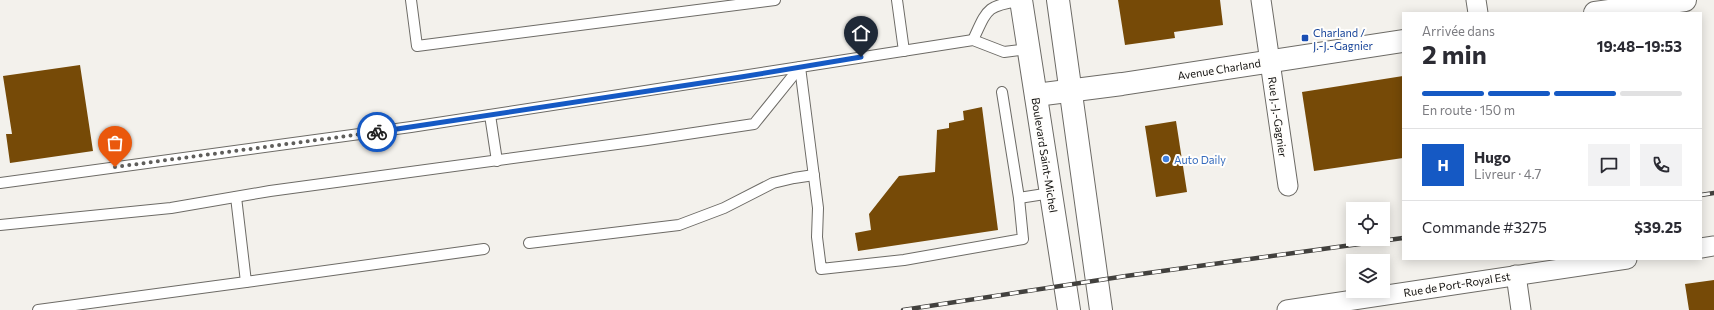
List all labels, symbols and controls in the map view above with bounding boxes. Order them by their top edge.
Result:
pin [844,16,878,57]
icon: home [850,22,872,44]
text: Arrivée dans [1422,23,1495,39]
place label: Charland / J.-J.-Gagnier [1313,26,1374,53]
marker: Charland / J.-J.-Gagnier [1300,33,1310,43]
text: 19:48–19:53 [1597,37,1682,55]
text: 2 min [1422,38,1487,69]
street label: Avenue Charland [1177,56,1261,82]
street label: Rue J.-J.-Gagnier [1265,76,1290,159]
street label: Boulevard Saint-Michel [1029,97,1061,213]
text: En route · 150 m [1422,102,1515,118]
courier [357,112,397,152]
icon: bike [366,121,388,143]
pin [98,126,132,167]
icon: bag [104,132,126,154]
button: chat [1588,144,1630,186]
button: phone [1640,144,1682,186]
text: Hugo [1474,148,1511,166]
place label: Auto Daily [1174,153,1226,166]
marker: Auto Daily [1161,154,1171,164]
text: H [1437,156,1449,174]
text: Livreur · 4.7 [1474,166,1541,182]
map controls [1346,202,1390,298]
button: locate [1346,202,1390,246]
text: Commande #3275 [1422,218,1547,236]
text: $39.25 [1634,218,1682,236]
button: layers [1346,254,1390,298]
street label: Rue de Port-Royal Est [1403,269,1512,299]

